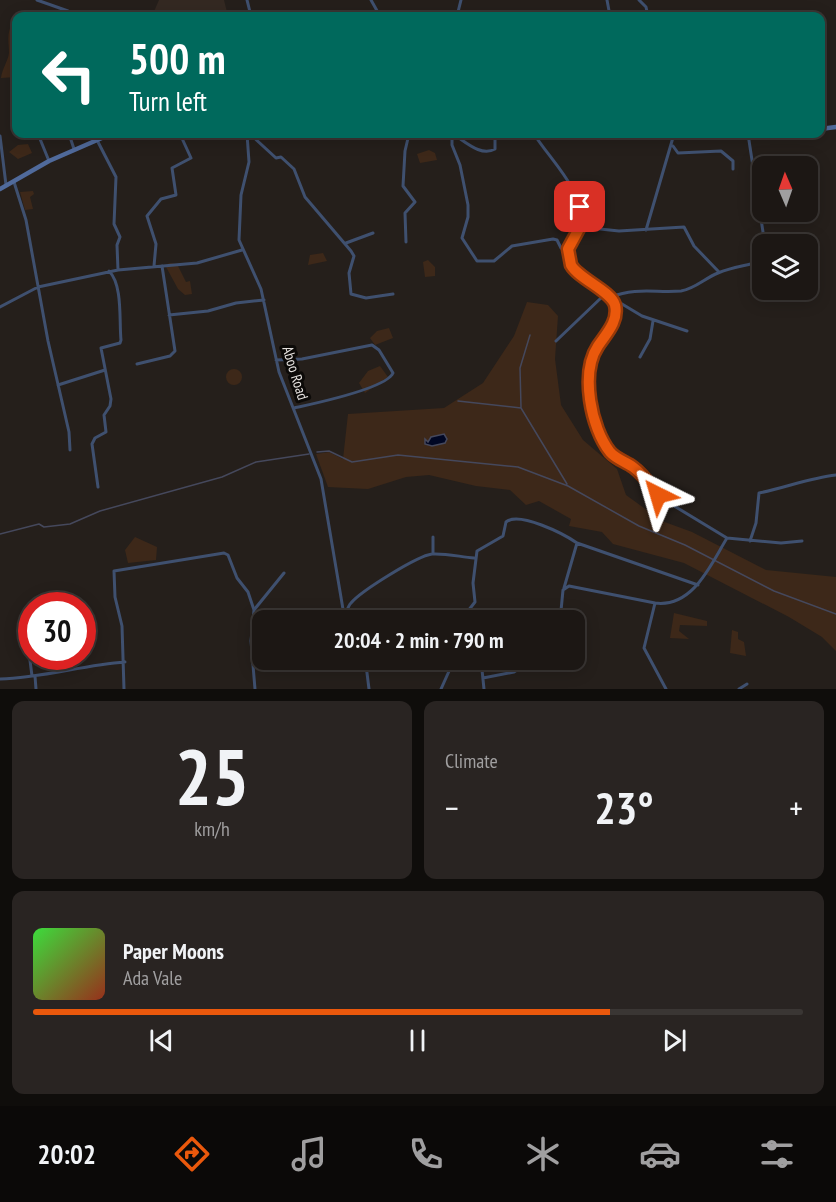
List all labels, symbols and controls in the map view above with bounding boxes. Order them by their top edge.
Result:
text: 500 m [129,31,226,86]
icon: left [30,36,108,114]
text: Turn left [129,84,207,118]
north arrow [752,156,818,222]
map controls [752,156,818,300]
pin [554,181,605,232]
icon: arrive [563,190,596,223]
button: layers [752,234,818,300]
street label: Aboo Road [278,344,313,402]
position arrow [626,463,690,527]
speed limit sign: 30 [18,592,96,670]
text: 20:04 · 2 min · 790 m [333,626,504,654]
text: 25 [175,726,249,827]
text: Climate [445,748,498,774]
text: 23° [594,778,654,836]
text: − [445,786,459,829]
text: + [789,786,803,829]
text: km/h [194,816,230,842]
text: Paper Moons [123,937,224,965]
text: Ada Vale [123,965,182,991]
icon: previous [145,1024,178,1057]
icon: pause [401,1024,434,1057]
icon: next [658,1024,691,1057]
icon: directions [171,1133,213,1175]
icon: music [288,1133,330,1175]
icon: phone [405,1133,447,1175]
icon: climate [522,1133,564,1175]
icon: car [639,1133,681,1175]
icon: filters [756,1133,798,1175]
text: 20:02 [38,1137,96,1171]

